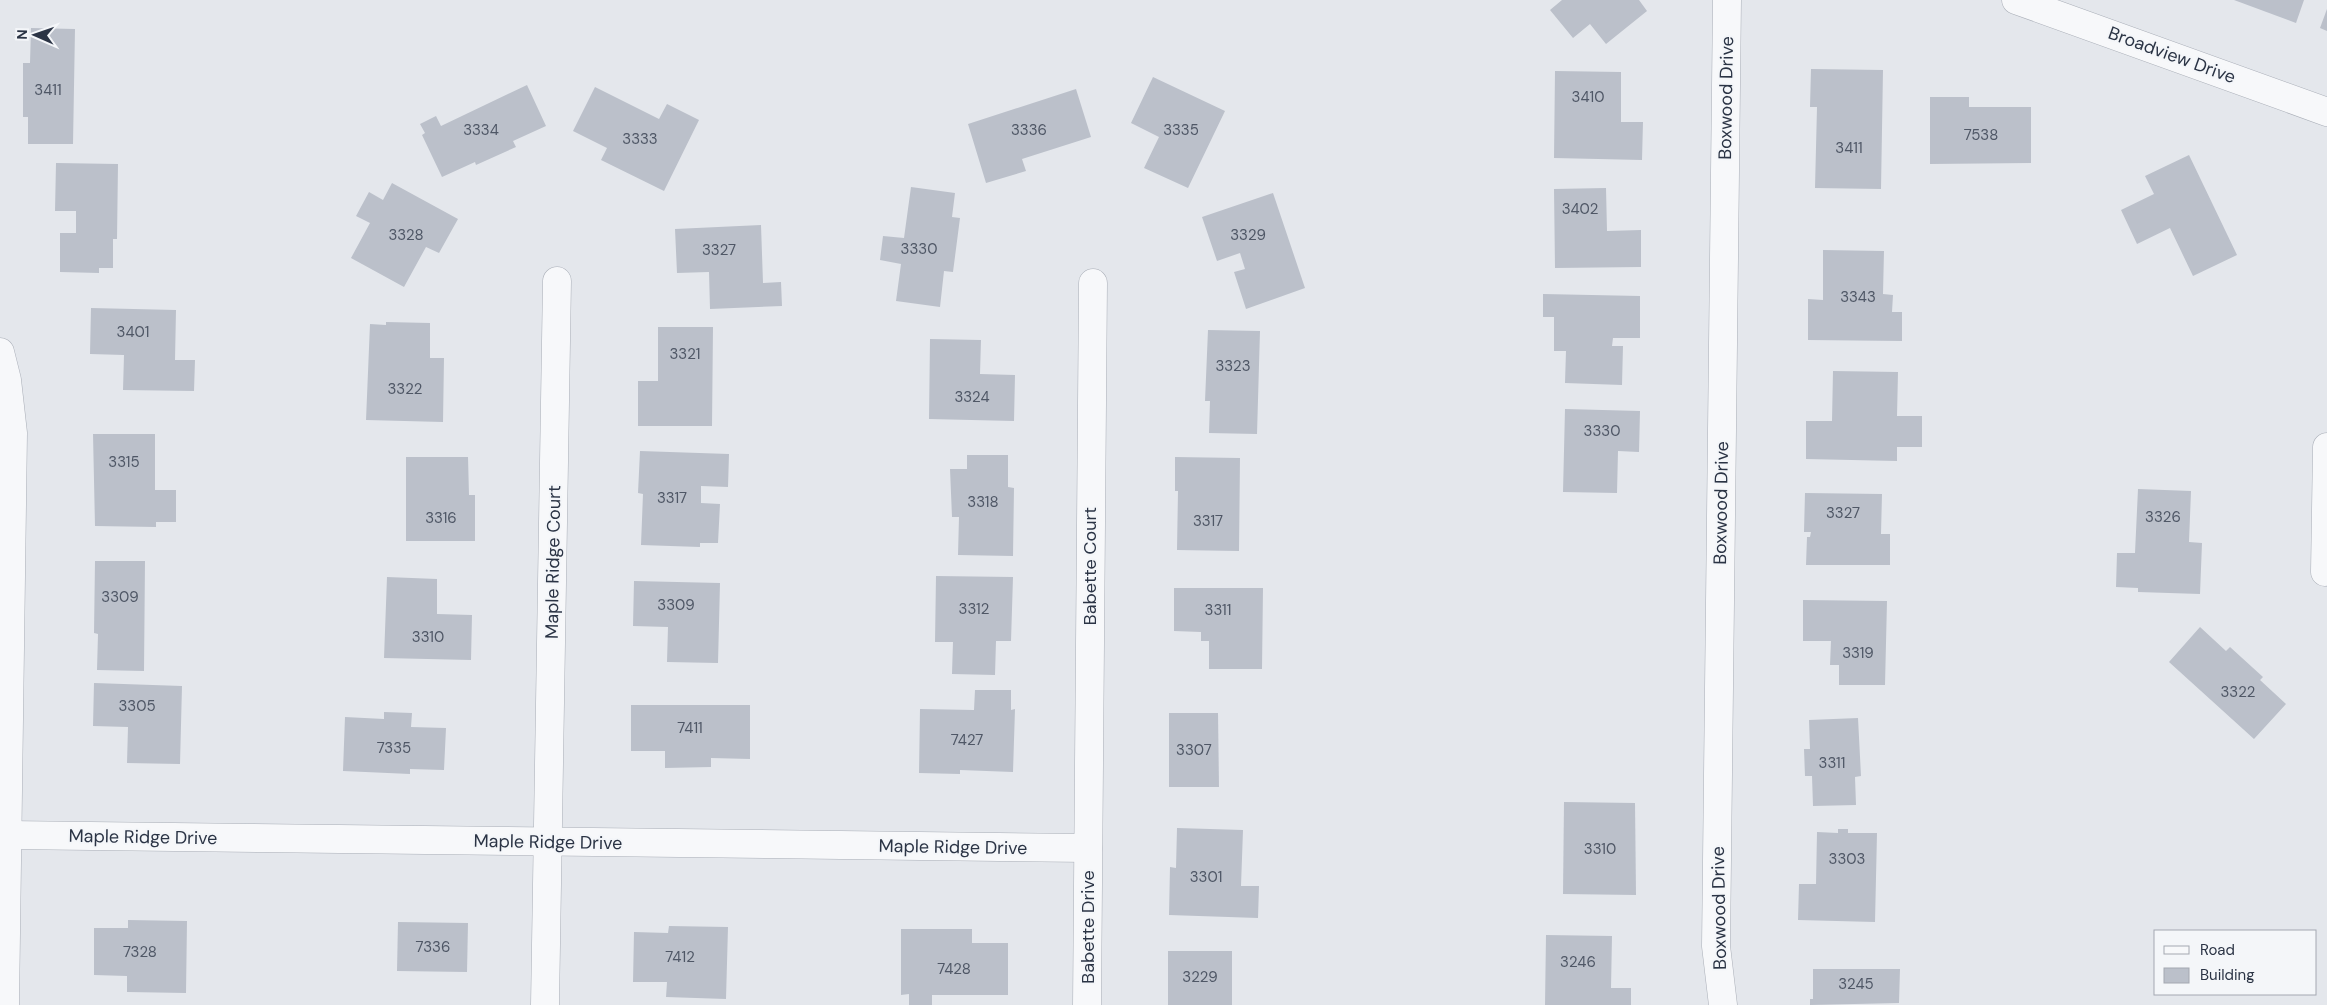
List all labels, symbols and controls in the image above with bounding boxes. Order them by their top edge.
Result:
north arrow [10,10,60,60]
street label: Broadview Drive [2105,21,2239,89]
text: N [13,29,31,40]
street label: Boxwood Drive [1713,36,1739,160]
house number: 3411 [34,80,62,100]
house number: 3410 [1572,87,1604,107]
house number: 3334 [463,120,499,140]
house number: 3336 [1011,120,1047,140]
house number: 3335 [1163,120,1199,140]
house number: 7538 [1964,125,1998,145]
house number: 3333 [622,129,658,149]
house number: 3411 [1835,138,1863,158]
house number: 3402 [1562,199,1598,219]
house number: 3328 [388,225,424,245]
house number: 3329 [1230,225,1266,245]
house number: 3330 [901,239,937,259]
house number: 3327 [702,240,736,260]
house number: 3343 [1840,287,1876,307]
house number: 3401 [117,322,149,342]
house number: 3321 [669,344,701,364]
house number: 3323 [1215,356,1251,376]
house number: 3322 [387,379,423,399]
house number: 3324 [954,387,990,407]
house number: 3330 [1584,421,1620,441]
street label: Boxwood Drive [1708,441,1734,565]
house number: 3315 [108,452,140,472]
street label: Maple Ridge Court [540,485,566,639]
house number: 3317 [657,488,687,508]
house number: 3318 [967,492,999,512]
house number: 3327 [1826,503,1860,523]
street label: Babette Court [1078,507,1102,625]
house number: 3326 [2145,507,2181,527]
house number: 3316 [425,508,457,528]
house number: 3317 [1193,511,1223,531]
house number: 3309 [101,587,139,607]
house number: 3309 [657,595,695,615]
house number: 3312 [959,599,989,619]
house number: 3311 [1205,600,1231,620]
house number: 3310 [412,627,444,647]
house number: 3319 [1842,643,1874,663]
house number: 3322 [2220,682,2256,702]
house number: 3305 [118,696,156,716]
house number: 7411 [677,718,703,738]
house number: 7427 [951,730,983,750]
house number: 7335 [377,738,411,758]
house number: 3307 [1176,740,1212,760]
house number: 3311 [1819,753,1845,773]
street label: Maple Ridge Drive [68,824,218,850]
street label: Maple Ridge Drive [473,829,623,855]
street label: Maple Ridge Drive [878,834,1028,860]
house number: 3310 [1584,839,1616,859]
street label: Boxwood Drive [1706,846,1732,970]
house number: 3303 [1829,849,1865,869]
house number: 3301 [1190,867,1222,887]
street label: Babette Drive [1076,870,1100,984]
legend [2154,930,2317,995]
house number: 7336 [416,937,450,957]
text: Road [2200,940,2235,960]
house number: 7328 [123,942,157,962]
house number: 7412 [665,947,695,967]
house number: 3246 [1560,952,1596,972]
house number: 7428 [937,959,971,979]
text: Building [2200,965,2255,985]
house number: 3229 [1182,967,1218,987]
house number: 3245 [1838,974,1874,994]

